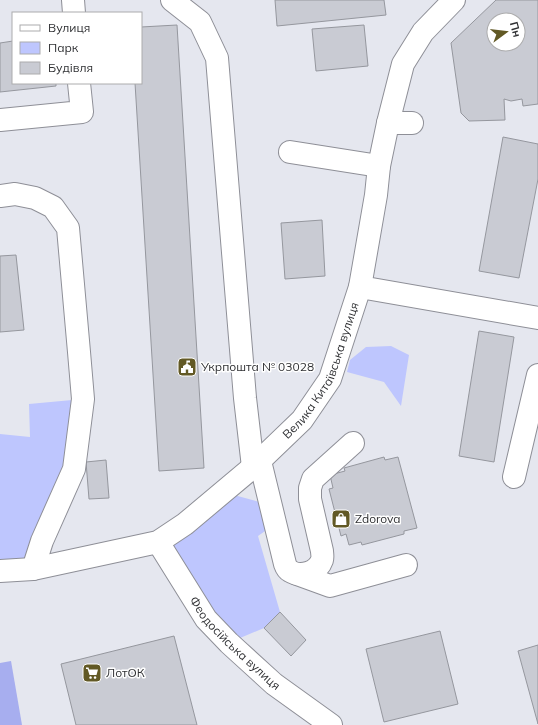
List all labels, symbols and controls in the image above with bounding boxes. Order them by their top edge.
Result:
legend [12,12,142,84]
north arrow [486,12,526,52]
text: Вулиця [48,20,90,35]
text: Пн [507,20,524,39]
text: Парк [48,40,79,55]
text: Будівля [48,60,93,75]
street label: Велика Китаївська вулиця [279,300,362,442]
public building icon: Укрпошта № 03028 [176,356,198,378]
place label: Укрпошта № 03028 [200,359,314,374]
shop icon: Zdorova [330,508,352,530]
place label: Zdorova [355,511,401,526]
street label: Феодосійська вулиця [187,593,283,693]
supermarket icon: ЛотОК [81,662,103,684]
place label: ЛотОК [106,665,145,680]

